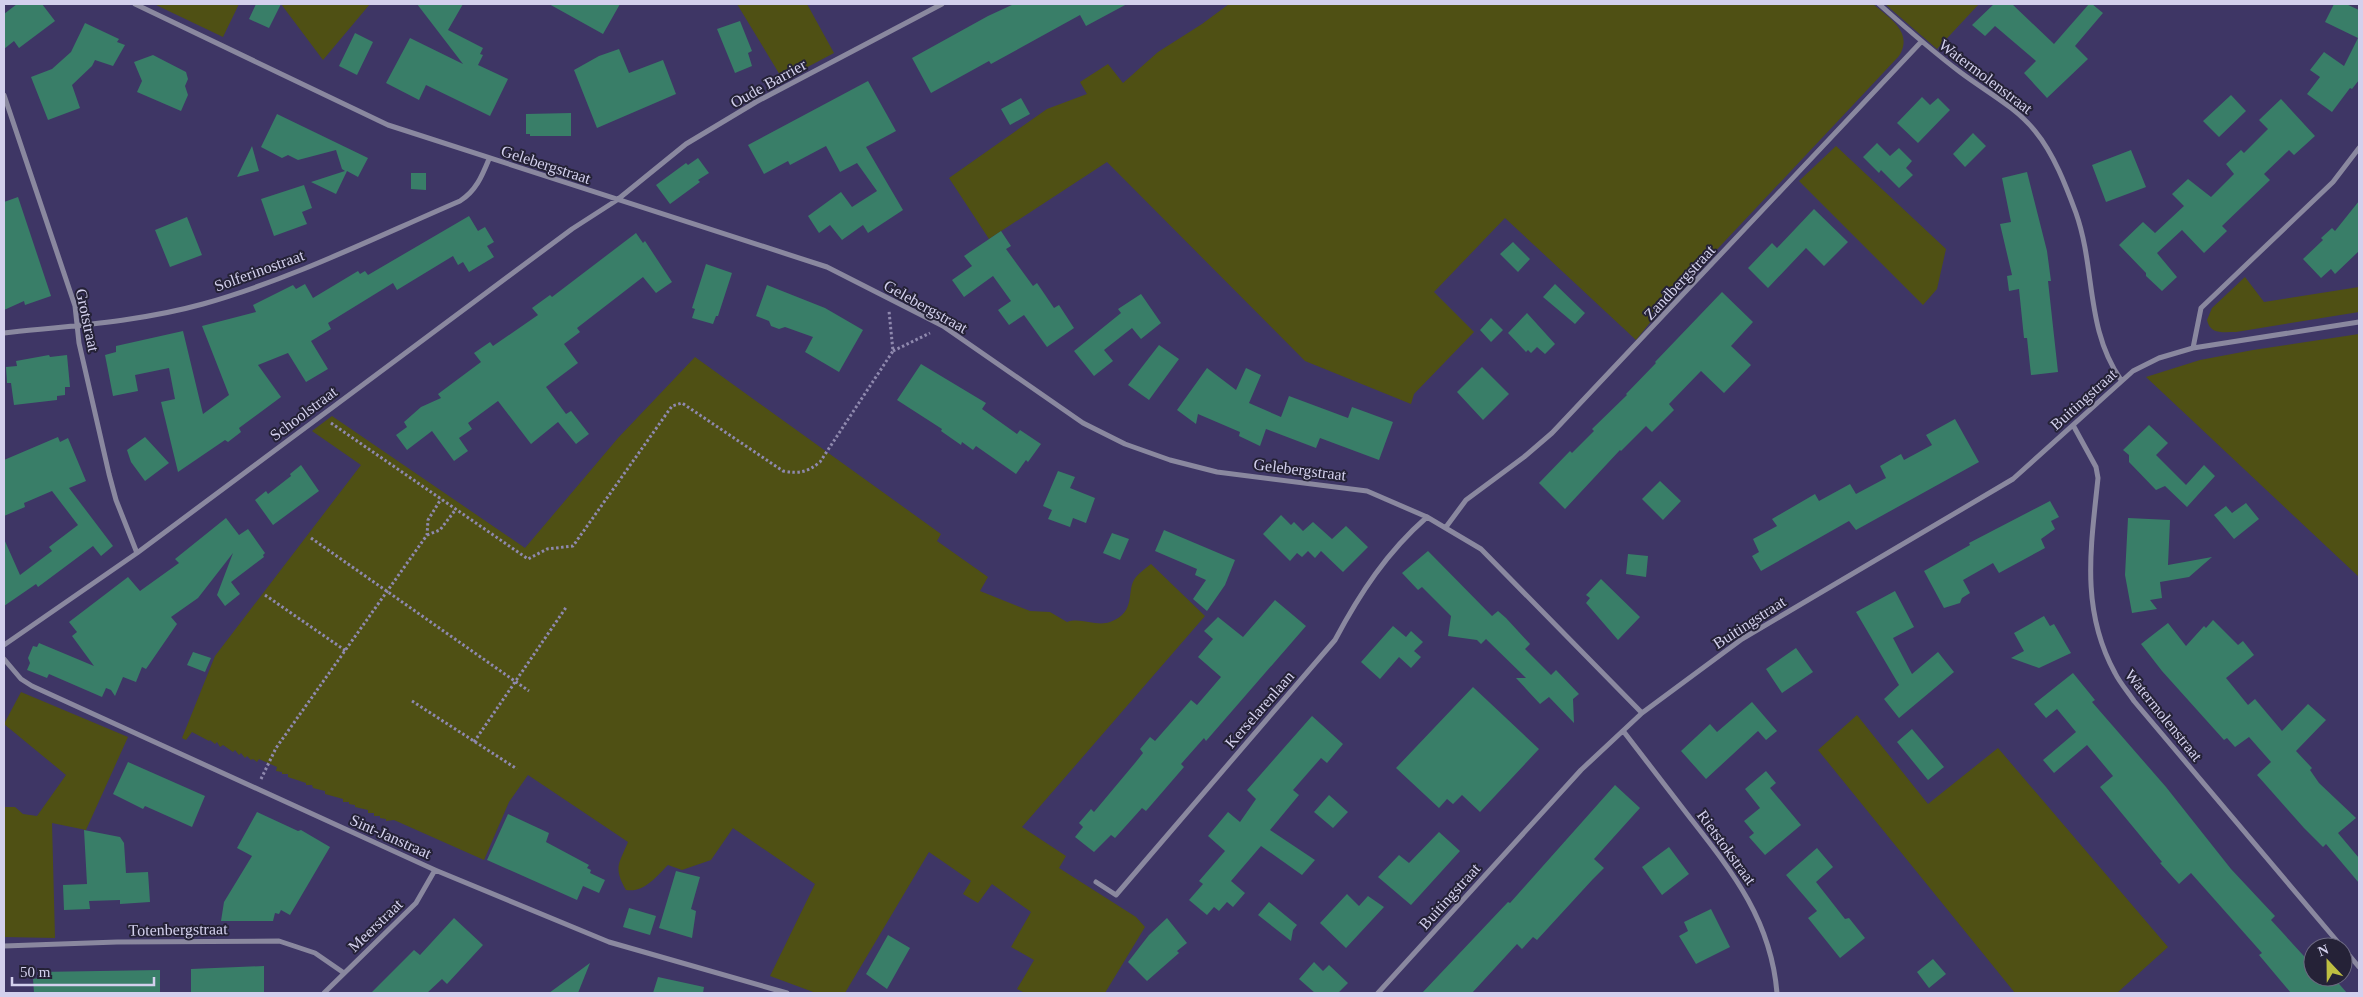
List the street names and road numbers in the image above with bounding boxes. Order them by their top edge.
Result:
street label: Watermolenstraat [1936,36,2036,117]
street label: Oude Barrier [727,55,810,111]
street label: Gelebergstraat [499,142,593,188]
street label: Zandbergstraat [1641,241,1719,324]
street label: Solferinostraat [212,246,307,295]
street label: Gelebergstraat [880,276,971,338]
street label: Grotstraat [73,287,103,354]
street label: Buitingstraat [2047,365,2121,434]
street label: Schoolstraat [267,382,340,444]
street label: Gelebergstraat [1253,455,1348,485]
street label: Buitingstraat [1710,592,1790,653]
street label: Watermolenstraat [2122,666,2206,765]
street label: Kerselarenlaan [1221,668,1297,751]
street label: Rietstokstraat [1694,807,1760,888]
street label: Sint-Janstraat [348,811,435,862]
street label: Buitingstraat [1415,860,1484,933]
street label: Meerstraat [345,895,406,955]
street label: Totenbergstraat [128,920,228,940]

